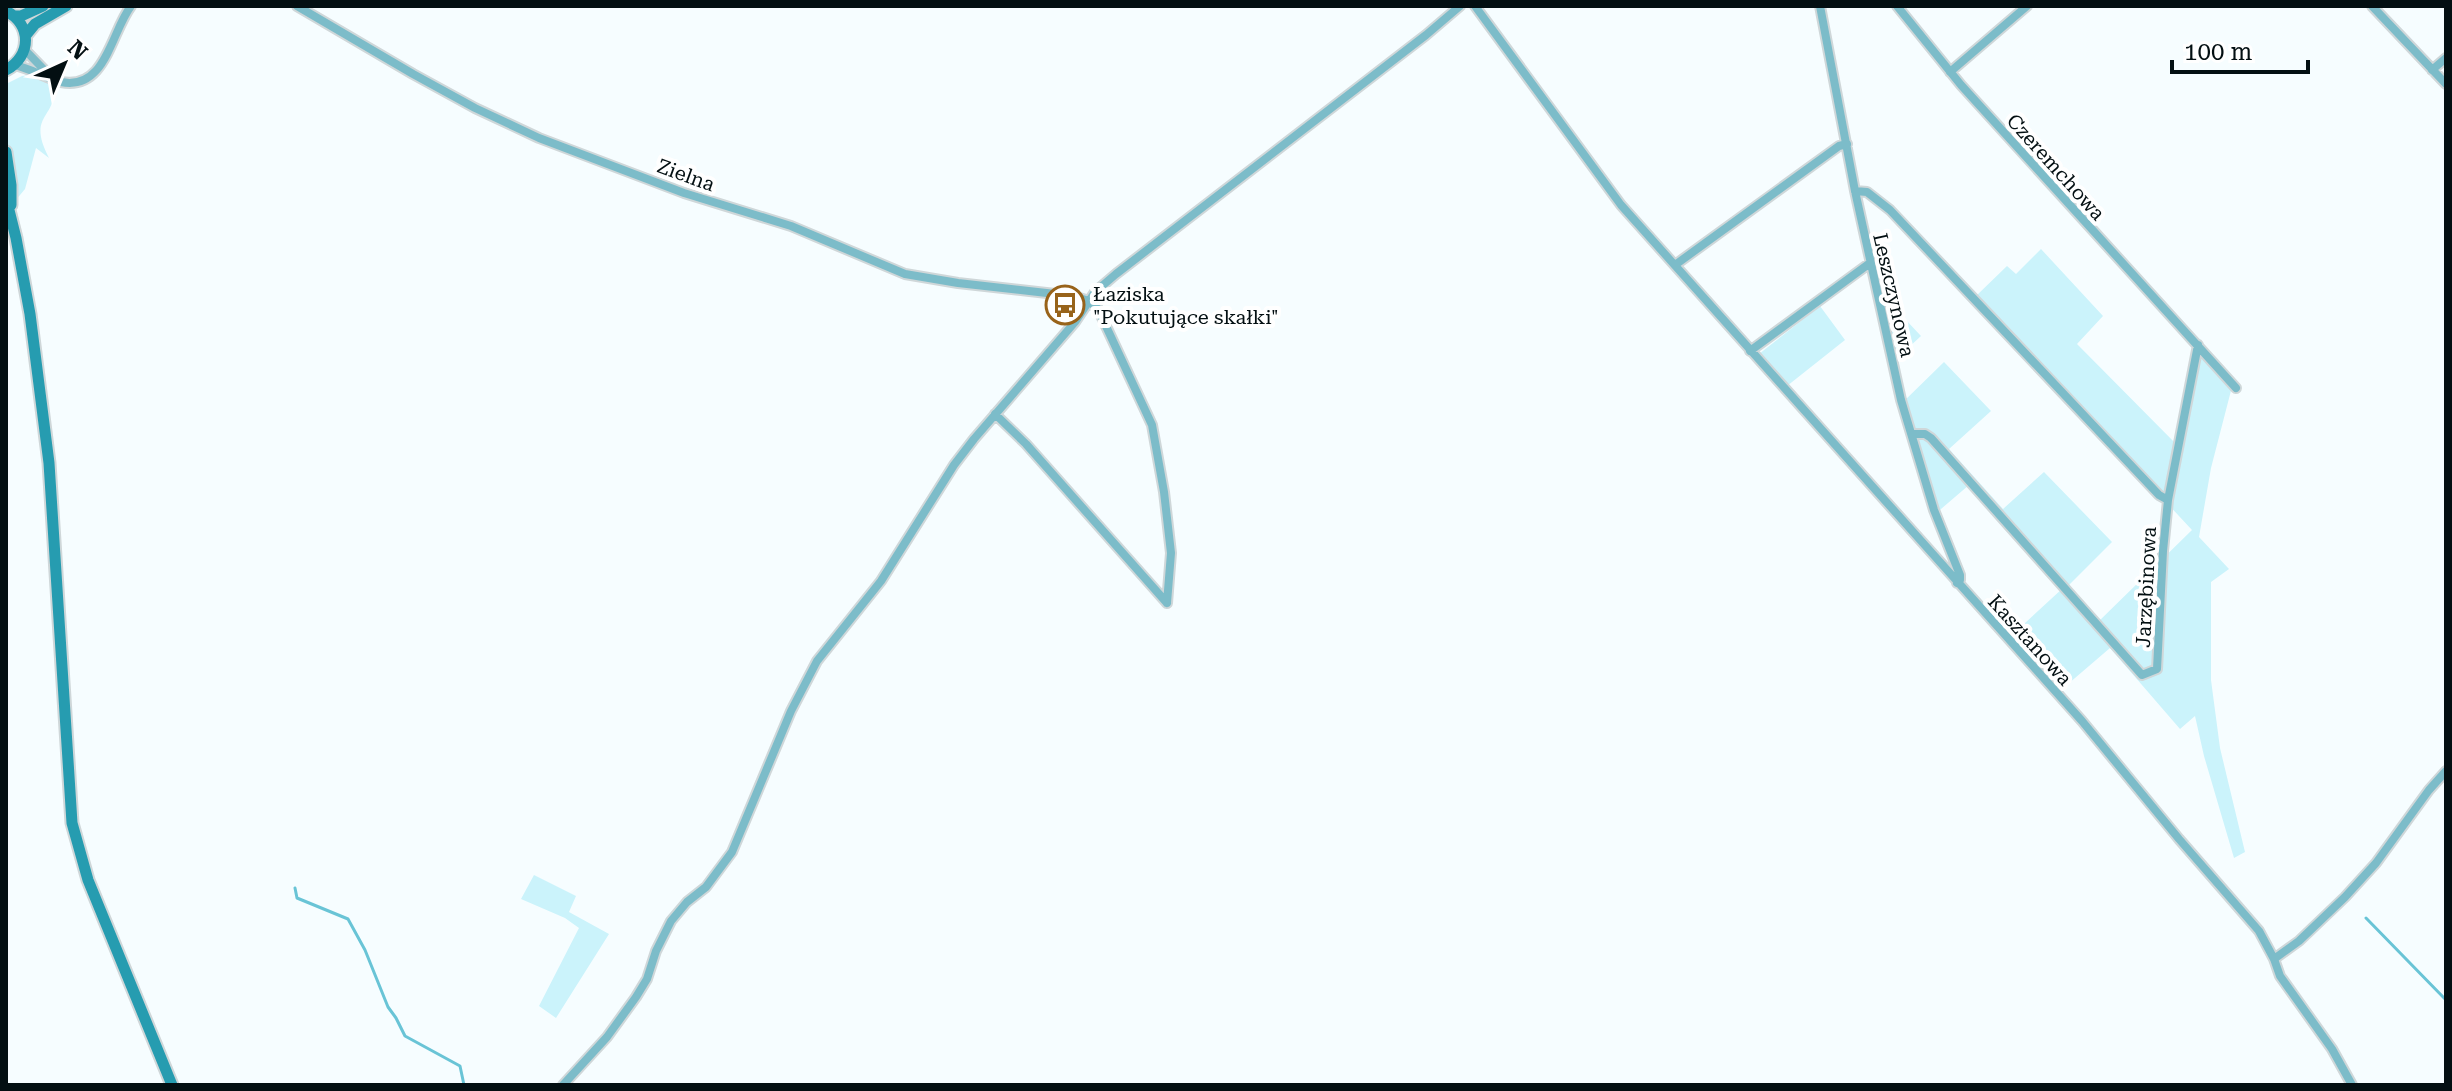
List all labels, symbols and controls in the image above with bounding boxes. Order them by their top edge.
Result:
north arrow [24,24,104,104]
scale bar [2172,24,2308,74]
text: N [63,35,92,65]
text: 100 m [2184,38,2252,66]
street label: Czeremchowa [2002,109,2110,225]
street label: Zielna [654,154,718,197]
street label: Leszczynowa [1868,231,1920,360]
place label: Łaziska "Pokutujące skałki" [1093,282,1279,329]
bus stop icon: Łaziska "Pokutujące skałki" [1044,284,1086,326]
street label: Jarzębinowa [2131,526,2161,648]
street label: Kasztanowa [1983,590,2077,691]

